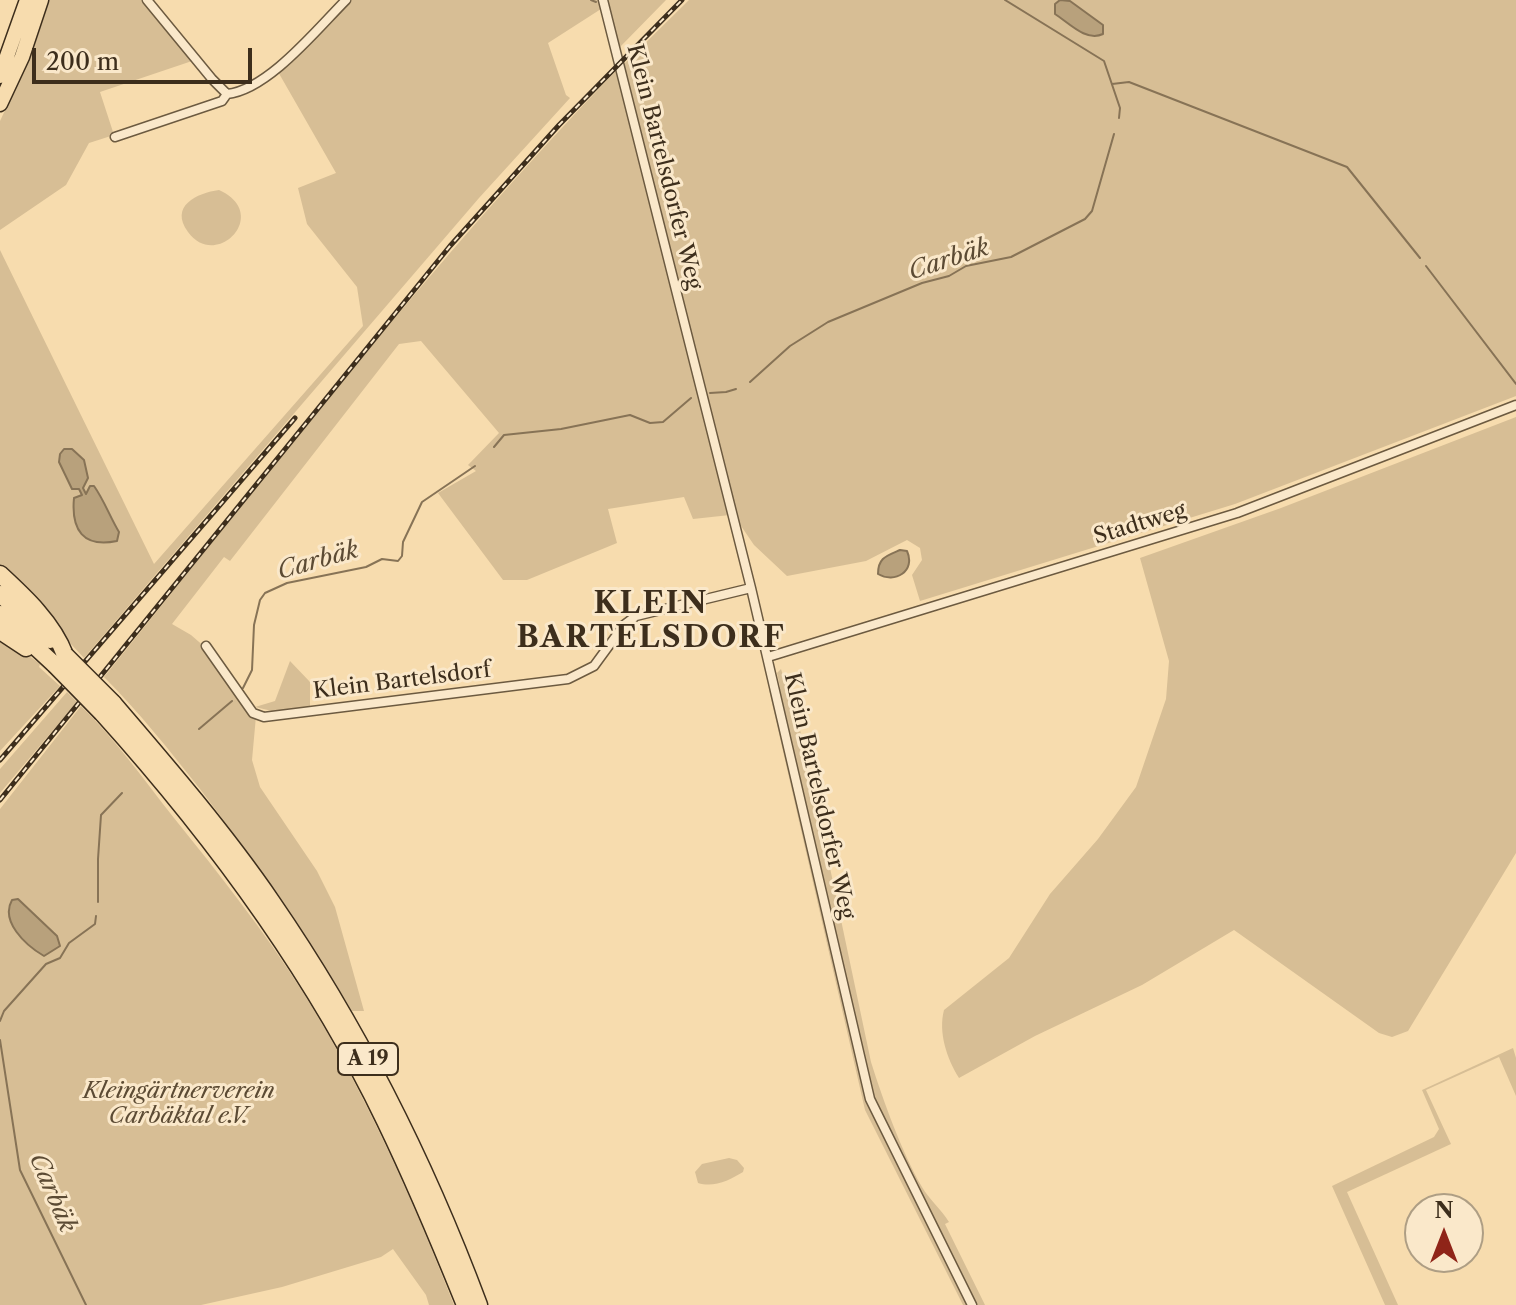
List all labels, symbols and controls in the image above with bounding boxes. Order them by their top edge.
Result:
scale bar [36,32,256,82]
street label: Klein Bartelsdorfer Weg [621,42,707,292]
text: 200 m [46,47,119,76]
water label: Carbäk [905,233,993,287]
street label: Stadtweg [1091,497,1189,551]
water label: Carbäk [274,536,362,586]
district label: KLEIN BARTELSDORF [516,586,786,656]
street label: Klein Bartelsdorf [312,657,492,705]
street label: Klein Bartelsdorfer Weg [778,670,860,922]
road number: A 19 [338,1043,398,1075]
park label: Kleingärtnerverein Carbäktal e.V. [83,1079,275,1130]
water label: Carbäk [23,1149,81,1237]
north arrow [1404,1193,1484,1273]
text: N [1434,1197,1454,1224]

